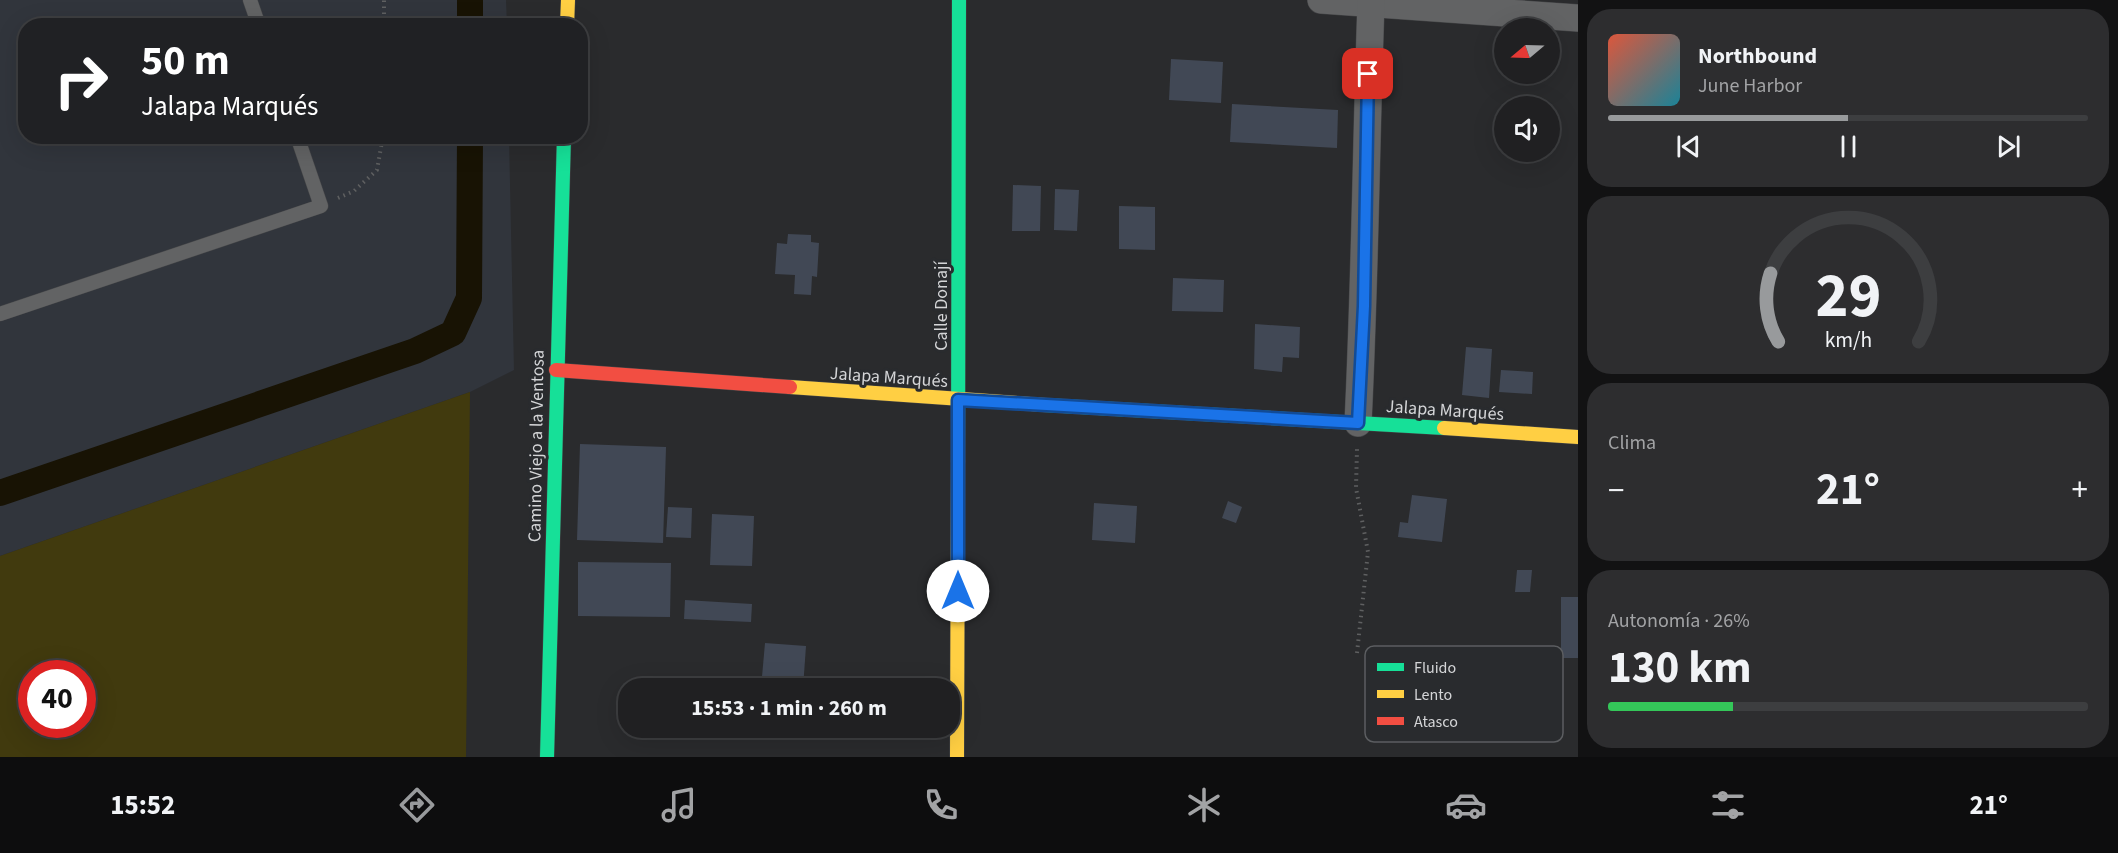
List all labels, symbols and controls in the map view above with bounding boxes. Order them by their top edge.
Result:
north arrow [1494,18,1560,84]
map controls [1494,18,1560,162]
text: 50 m [141,31,230,91]
text: Northbound [1698,40,1817,72]
icon: right [42,42,120,120]
pin [1342,48,1393,99]
icon: arrive [1351,57,1384,90]
text: June Harbor [1698,72,1802,100]
text: Jalapa Marqués [141,87,318,126]
button: sound [1494,96,1560,162]
icon: previous [1672,130,1705,163]
icon: pause [1832,130,1865,163]
icon: next [1992,130,2025,163]
text: 29 [1815,252,1881,341]
street label: Calle Donají [929,261,954,351]
text: km/h [1824,325,1872,356]
street label: Camino Viejo a la Ventosa [522,350,551,542]
street label: Jalapa Marqués [829,361,949,394]
street label: Jalapa Marqués [1385,394,1505,427]
text: Clima [1608,429,1656,457]
text: 21° [1816,458,1880,522]
text: − [1608,467,1624,514]
text: + [2072,467,2088,514]
position arrow [926,559,990,623]
text: Autonomía · 26% [1608,607,1750,635]
text: 130 km [1608,636,1752,700]
legend [1365,646,1563,742]
text: Fluido [1414,657,1456,679]
speed limit sign: 40 [18,660,96,738]
text: Lento [1414,684,1452,706]
text: 15:53 · 1 min · 260 m [691,692,887,724]
text: Atasco [1414,711,1458,733]
icon: directions [396,784,438,826]
icon: music [658,784,700,826]
icon: phone [920,784,962,826]
icon: climate [1183,784,1225,826]
icon: car [1445,784,1487,826]
icon: filters [1707,784,1749,826]
text: 15:52 [110,786,175,825]
text: 21° [1969,786,2008,825]

